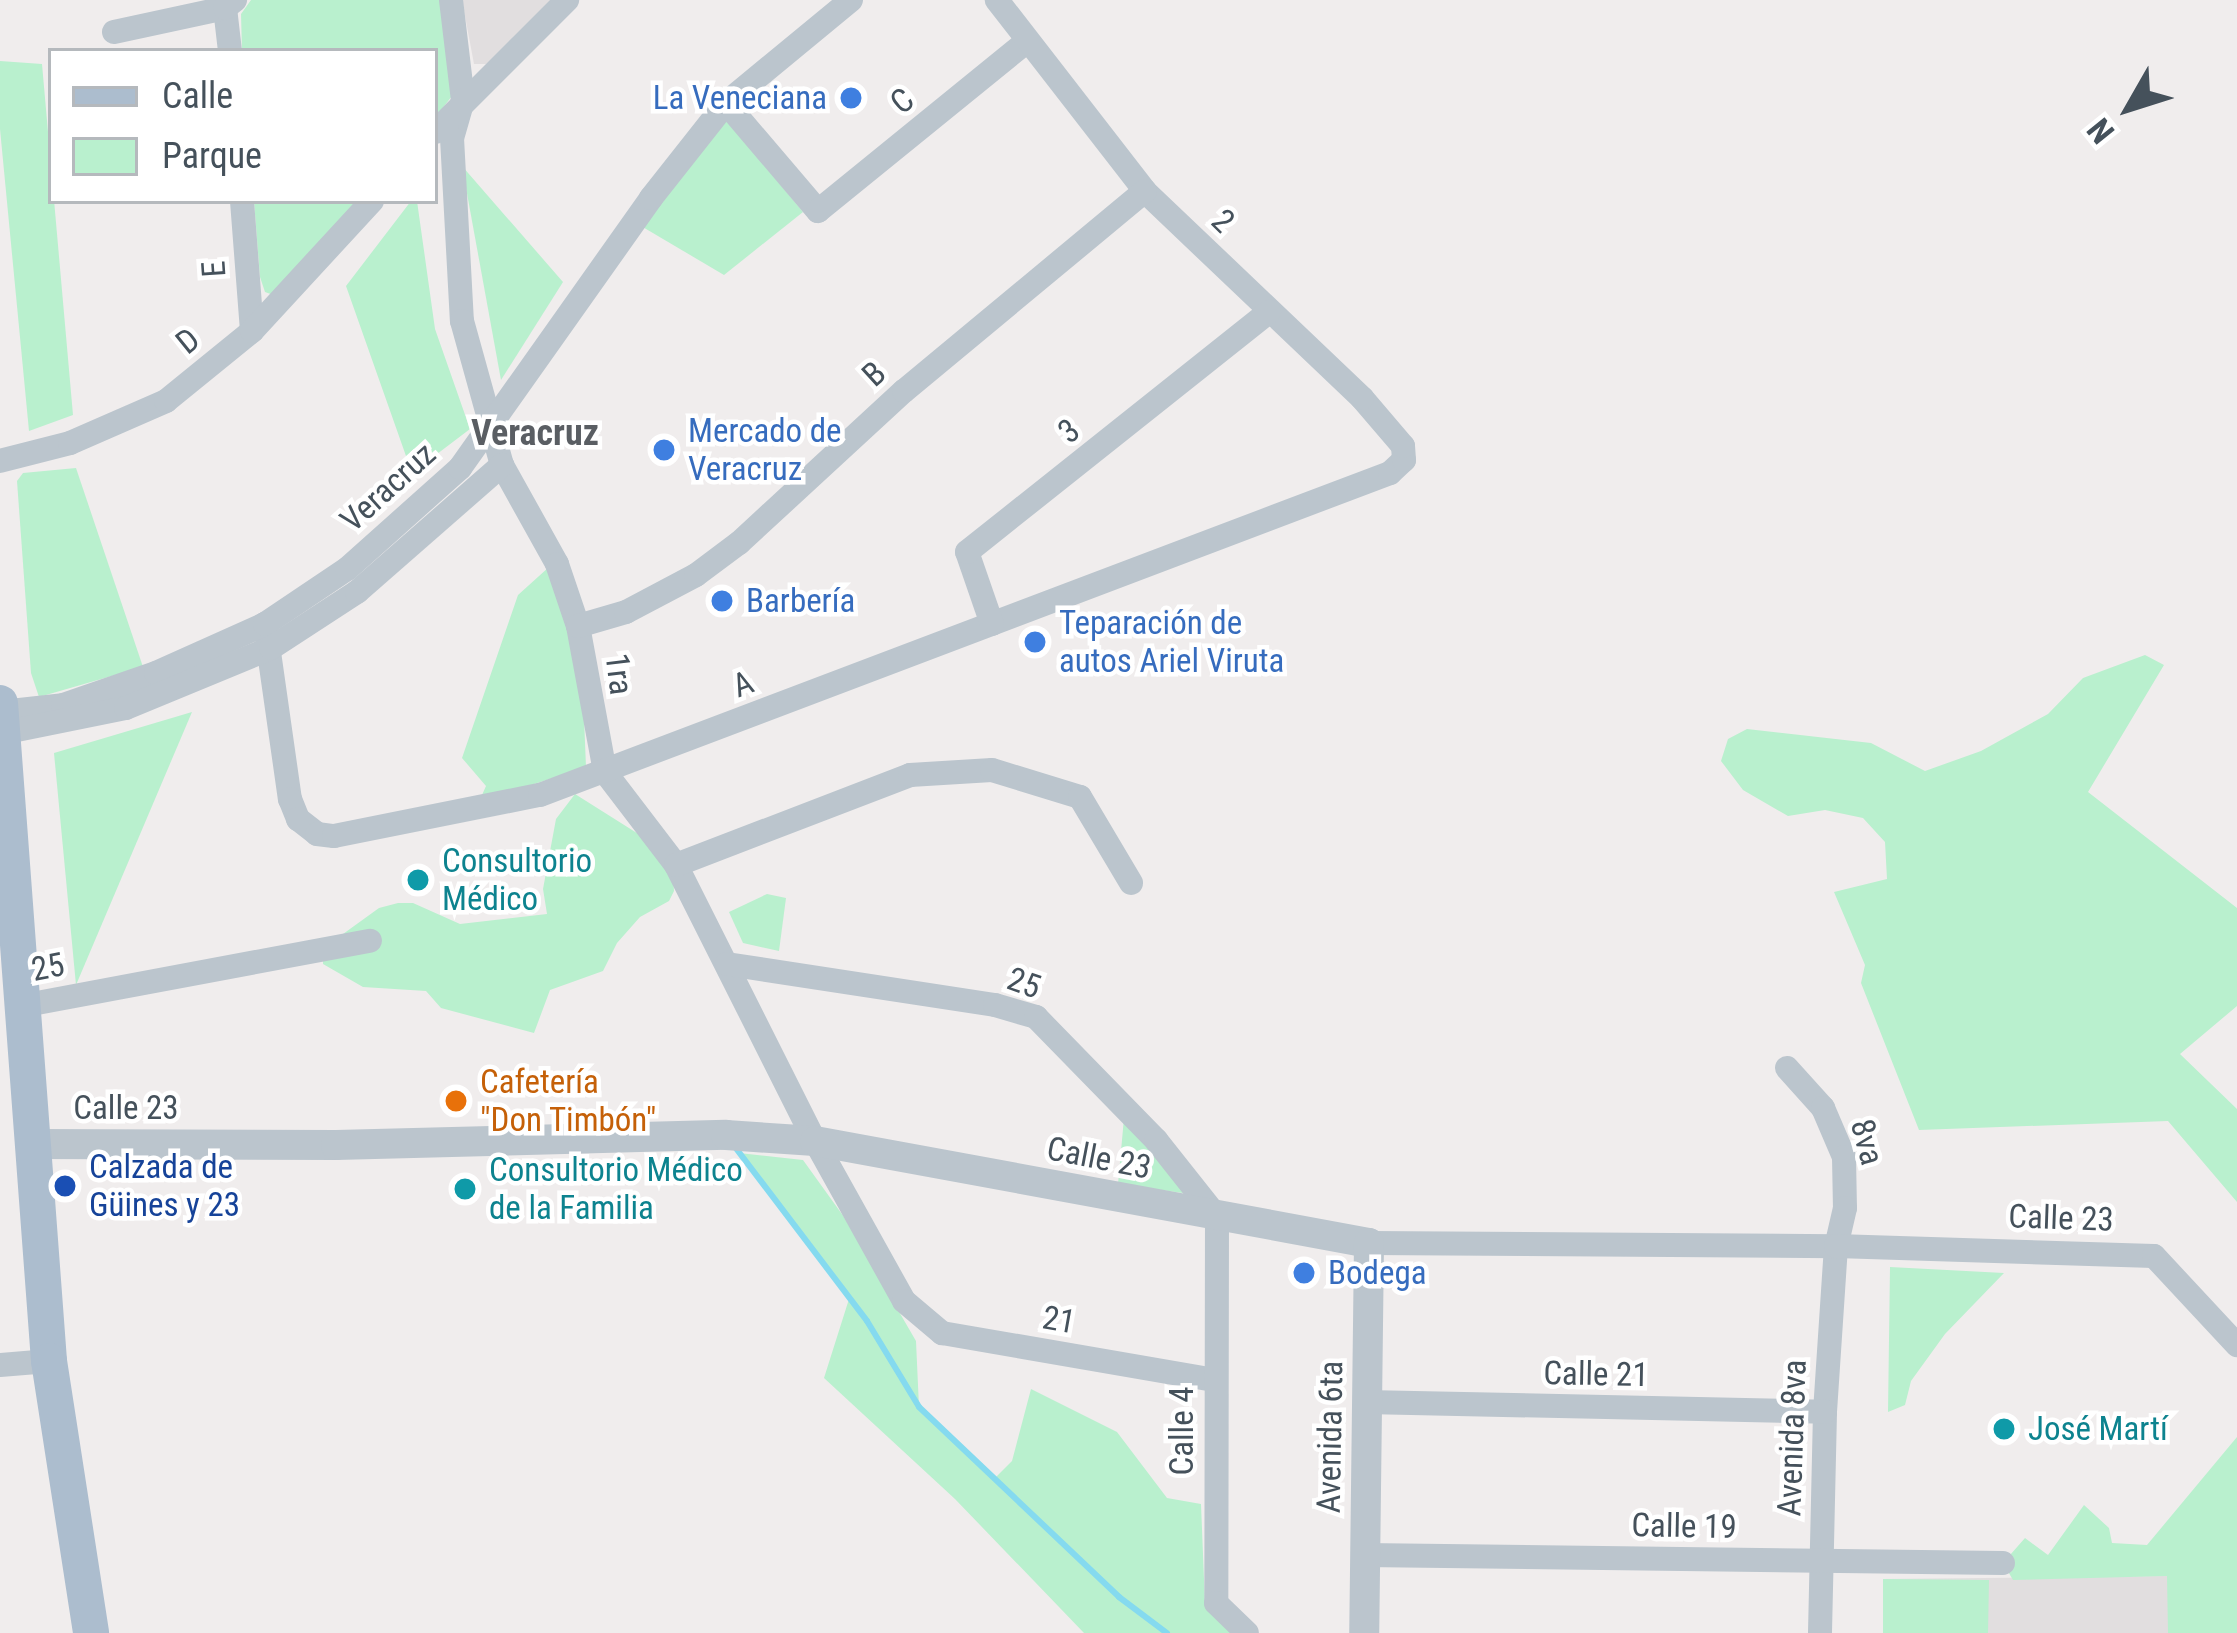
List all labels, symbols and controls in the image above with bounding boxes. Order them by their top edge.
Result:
legend [48,48,438,204]
north arrow [2069,48,2189,168]
text: Calle [162,75,233,117]
place label: La Veneciana [653,78,827,118]
street label: C [882,80,922,122]
marker: La Veneciana [838,85,864,111]
text: N [2079,111,2122,151]
text: Parque [162,135,262,177]
street label: 2 [1203,201,1243,241]
street label: E [194,259,234,279]
street label: D [168,320,208,362]
street label: B [854,353,894,395]
street label: 3 [1050,410,1088,452]
place label: Mercado de Veracruz [688,411,842,489]
district label: Veracruz [471,412,599,456]
street label: Veracruz [332,434,444,540]
marker: Mercado de Veracruz [651,437,677,463]
place label: Barbería [746,581,855,621]
marker: Barbería [709,588,735,614]
place label: Teparación de autos Ariel Viruta [1059,603,1284,681]
marker: Teparación de autos Ariel Viruta [1022,629,1048,655]
street label: 1ra [597,651,641,697]
street label: A [727,662,759,706]
place label: Consultorio Médico [442,841,592,919]
marker: Consultorio Médico [405,867,431,893]
street label: 25 [28,944,68,990]
street label: 25 [1002,959,1046,1007]
place label: Cafetería "Don Timbón" [480,1062,657,1140]
street label: Calle 23 [73,1088,179,1128]
marker: Cafetería "Don Timbón" [443,1088,469,1114]
street label: 8va [1842,1115,1892,1169]
street label: Calle 23 [1044,1129,1154,1187]
place label: Calzada de Güines y 23 [89,1147,240,1225]
place label: Consultorio Médico de la Familia [489,1150,743,1228]
marker: Calzada de Güines y 23 [52,1173,78,1199]
marker: Consultorio Médico de la Familia [452,1176,478,1202]
street label: Calle 23 [2008,1196,2114,1240]
place label: Bodega [1328,1253,1427,1293]
marker: Bodega [1291,1260,1317,1286]
street label: 21 [1040,1298,1078,1342]
street label: Calle 21 [1543,1353,1649,1395]
street label: Avenida 8va [1769,1359,1815,1517]
street label: Avenida 6ta [1309,1360,1351,1514]
street label: Calle 4 [1162,1387,1202,1475]
place label: José Martí [2028,1409,2168,1449]
marker: José Martí [1991,1416,2017,1442]
street label: Calle 19 [1631,1505,1737,1547]

